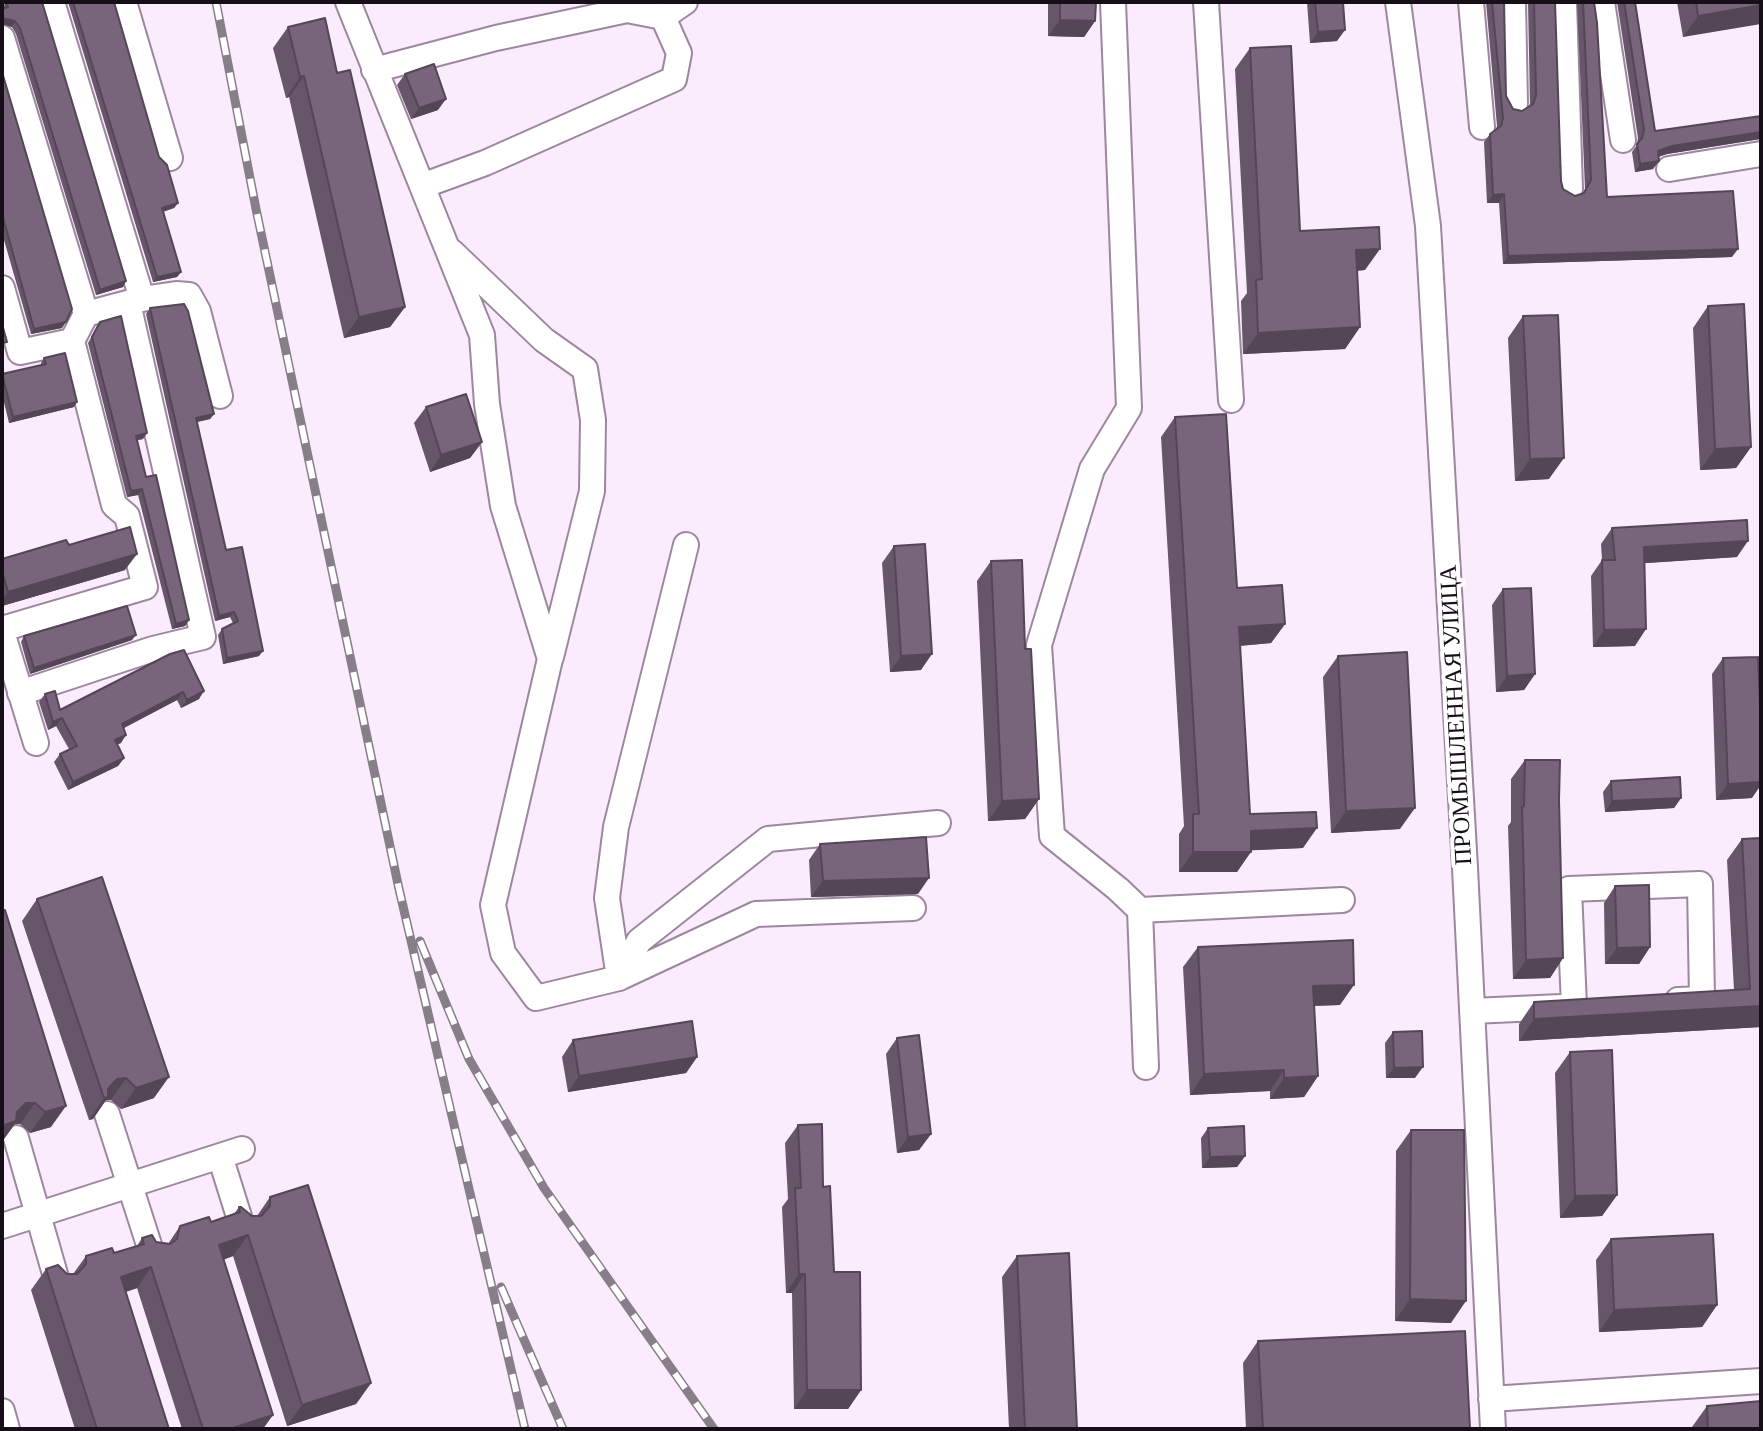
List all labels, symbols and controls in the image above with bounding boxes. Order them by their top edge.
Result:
street label: ПРОМЫШЛЕННАЯ УЛИЦА [1434,564,1478,866]

